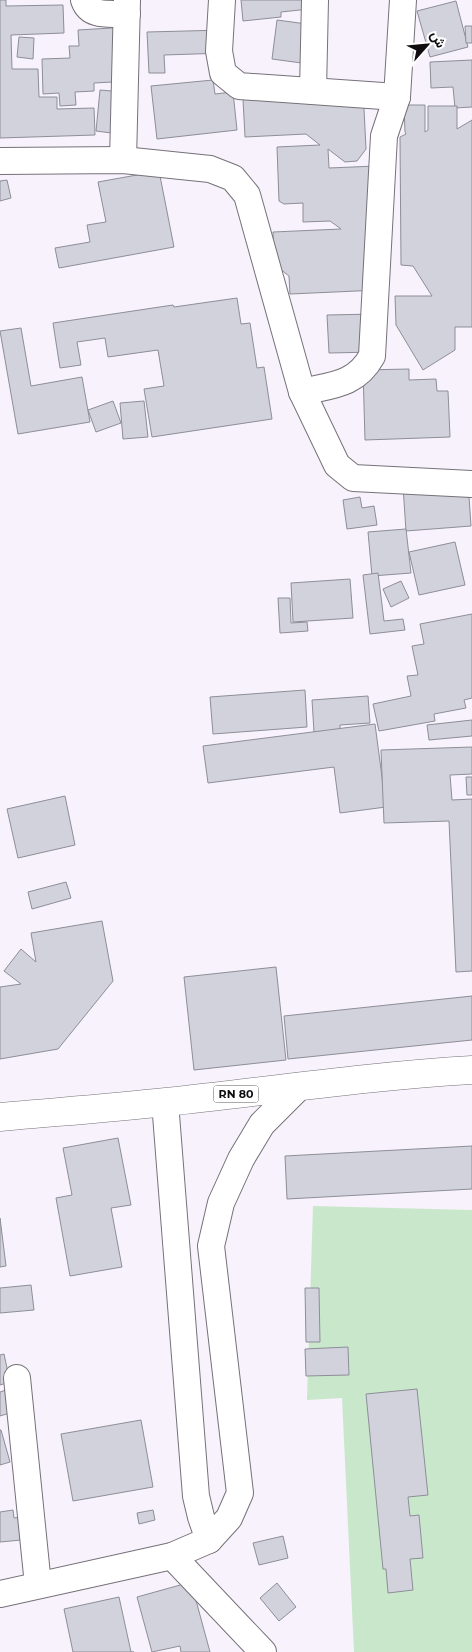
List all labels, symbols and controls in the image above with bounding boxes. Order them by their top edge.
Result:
north arrow [402,20,452,70]
text: ش [427,28,451,51]
road number: RN 80 [214,1086,258,1102]

